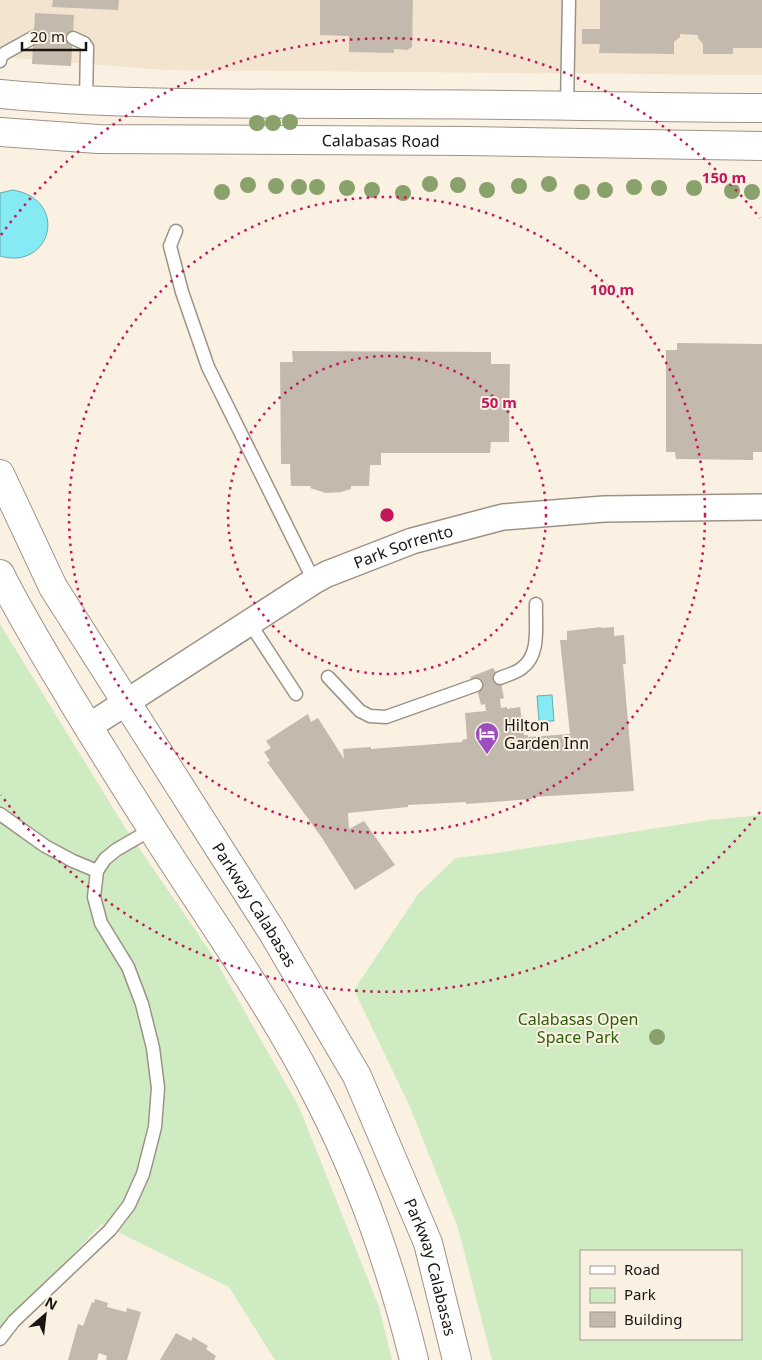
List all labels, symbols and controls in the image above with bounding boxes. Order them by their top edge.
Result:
scale bar [22,20,86,52]
text: 20 m [30,26,65,46]
street label: Calabasas Road [322,129,440,152]
text: 150 m [702,167,746,187]
text: 100 m [590,279,634,299]
text: 50 m [481,392,517,412]
centre of rings [378,506,396,524]
street label: Park Sorrento [350,520,455,574]
place label: Hilton Garden Inn [504,714,589,754]
hotel icon: Hilton Garden Inn [474,721,500,755]
street label: Parkway Calabasas [207,838,302,971]
park label: Calabasas Open Space Park [518,1008,638,1048]
street label: Parkway Calabasas [399,1195,462,1338]
legend [580,1250,742,1340]
text: Road [624,1259,660,1279]
text: Park [624,1284,656,1304]
north arrow [20,1290,70,1340]
text: N [42,1292,61,1314]
text: Building [624,1309,682,1329]

